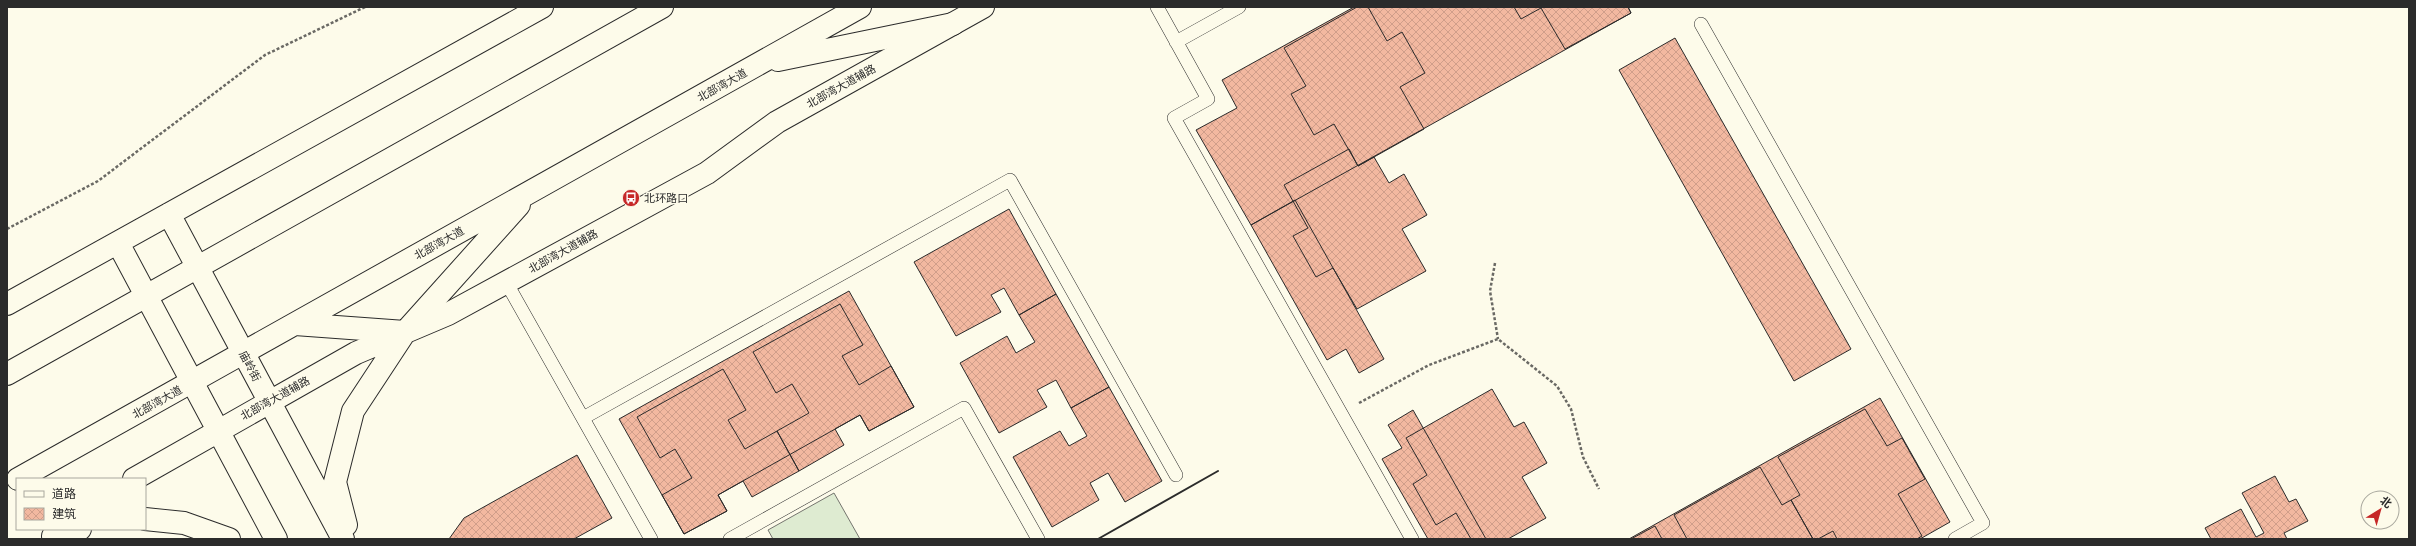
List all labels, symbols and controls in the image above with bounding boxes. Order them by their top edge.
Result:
street label: 北部湾大道辅路 [804,61,878,111]
street label: 北部湾大道 [695,66,749,104]
bus stop icon: 北环路口 [621,188,641,208]
place label: 北环路口 [644,191,688,205]
street label: 北部湾大道 [412,224,466,262]
street label: 北部湾大道辅路 [526,226,600,276]
street label: 庙岭街 [236,348,264,384]
street label: 北部湾大道辅路 [238,373,312,423]
street label: 北部湾大道 [130,383,184,421]
legend [16,478,146,530]
text: 道路 [52,486,76,501]
north arrow [2360,490,2400,530]
text: 北 [2377,493,2395,511]
text: 建筑 [52,506,76,521]

